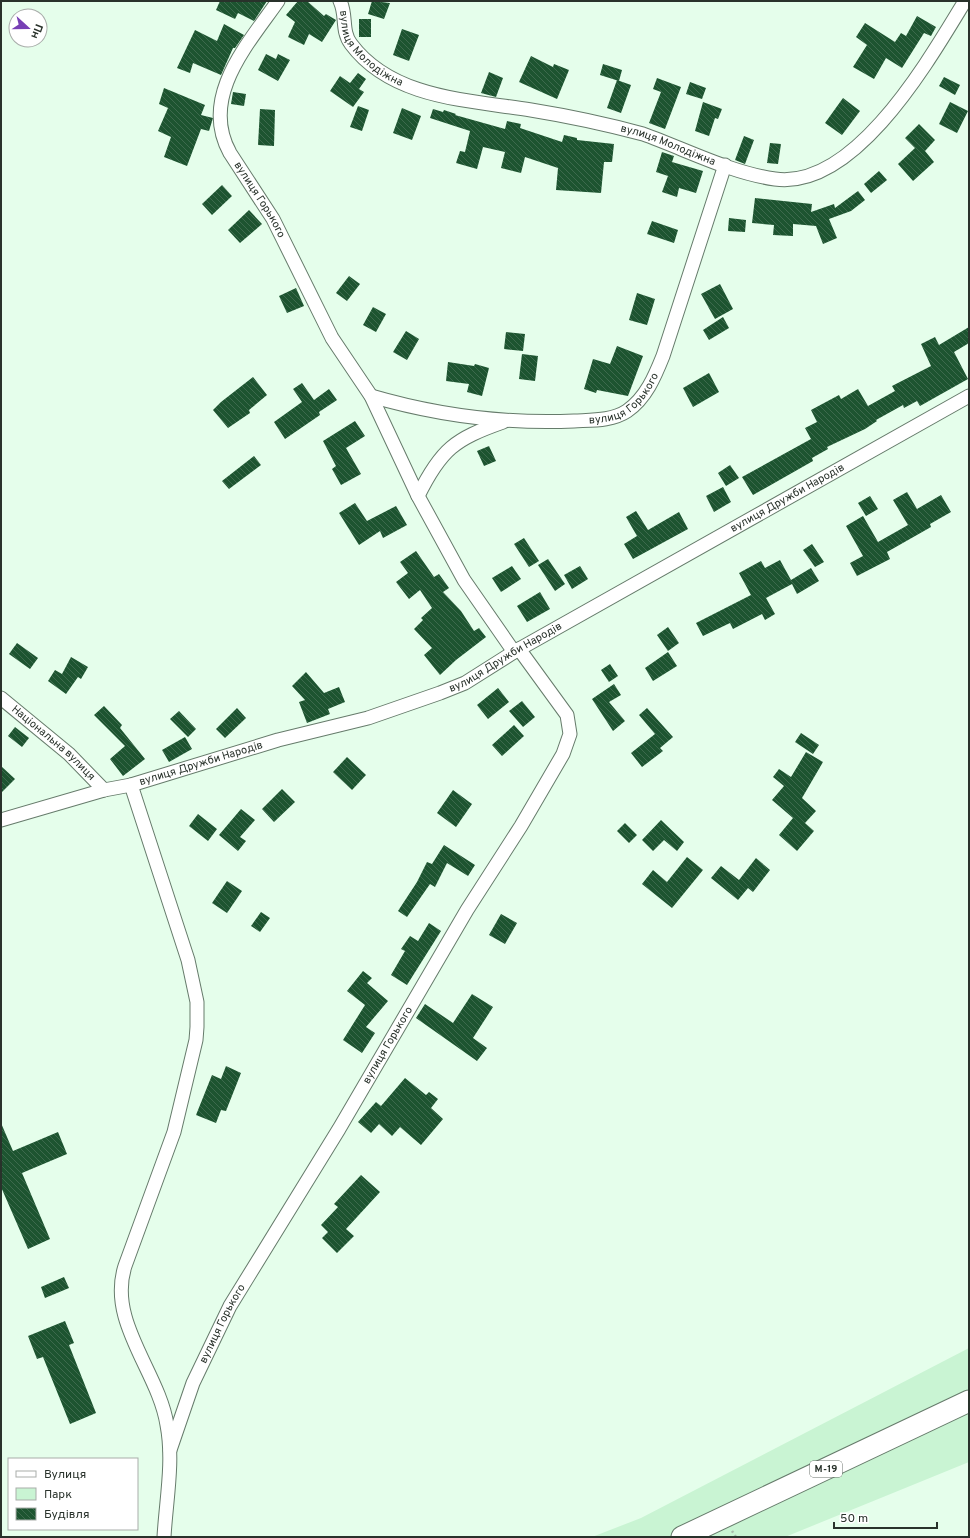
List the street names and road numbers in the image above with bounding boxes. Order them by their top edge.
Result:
street label: вулиця Молодіжна [336,9,405,90]
street label: вулиця Молодіжна [619,121,718,169]
street label: вулиця Горького [231,159,288,240]
street label: вулиця Горького [589,371,662,427]
street label: вулиця Дружби Народів [728,460,847,536]
street label: вулиця Дружби Народів [447,619,565,696]
street label: Національна вулиця [9,702,98,784]
street label: вулиця Дружби Народів [137,738,265,789]
street label: вулиця Горького [360,1004,416,1087]
street label: вулиця Горького [196,1282,249,1366]
road number: М-19 [810,1461,842,1477]

